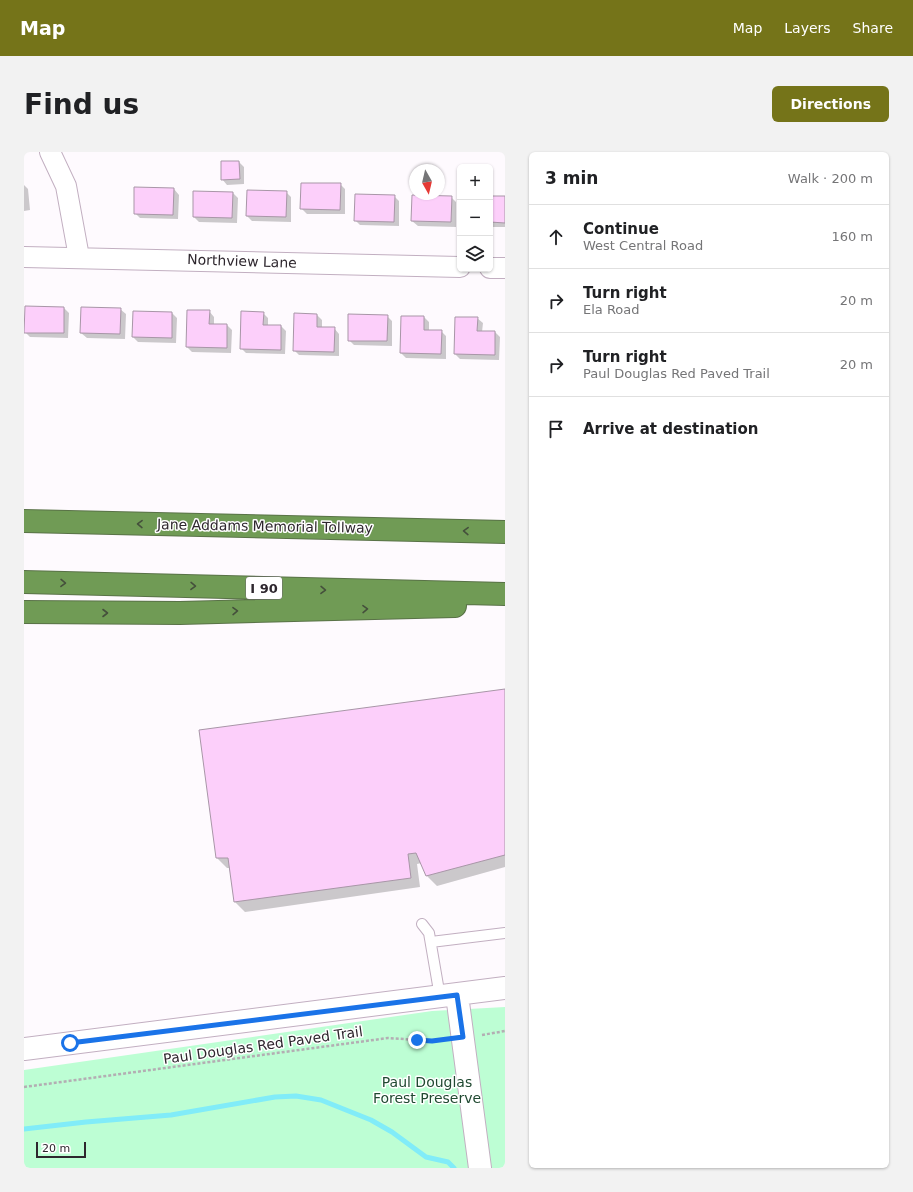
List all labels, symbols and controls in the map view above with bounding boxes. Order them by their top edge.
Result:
text: Map [20,17,65,39]
text: Map [733,20,762,36]
text: Layers [784,20,831,36]
text: Share [853,20,893,36]
button: Directions [772,86,889,122]
text: Find us [24,88,139,121]
north arrow [409,164,445,200]
map controls [457,164,493,272]
button: + [457,164,493,200]
text: 3 min [545,168,598,188]
text: Walk · 200 m [788,171,873,186]
button: − [457,200,493,236]
text: Continue [583,220,659,238]
icon: ahead [545,226,567,248]
text: 160 m [831,229,873,244]
button: layers [457,236,493,272]
text: West Central Road [583,238,703,253]
street label: Northview Lane [187,251,297,271]
text: Turn right [583,284,667,302]
icon: right [545,290,567,312]
text: 20 m [840,293,873,308]
text: Ela Road [583,302,640,317]
text: Turn right [583,348,667,366]
icon: right [545,354,567,376]
text: 20 m [840,357,873,372]
text: Paul Douglas Red Paved Trail [583,366,770,381]
icon: arrive [545,418,567,440]
text: Arrive at destination [583,420,758,438]
street label: Jane Addams Memorial Tollway [156,516,373,536]
one-way arrow [137,519,143,528]
one-way arrow [463,527,469,535]
road number: I 90 [246,577,282,599]
one-way arrow [60,579,66,587]
one-way arrow [190,582,196,590]
one-way arrow [320,585,326,594]
one-way arrow [362,605,368,613]
one-way arrow [232,607,238,616]
one-way arrow [102,609,108,617]
street label: Paul Douglas Red Paved Trail [162,1023,364,1067]
route end [408,1031,426,1049]
route start [61,1034,79,1052]
park label: Paul Douglas Forest Preserve [373,1074,481,1106]
scale bar [36,1140,86,1159]
text: 20 m [42,1142,70,1155]

